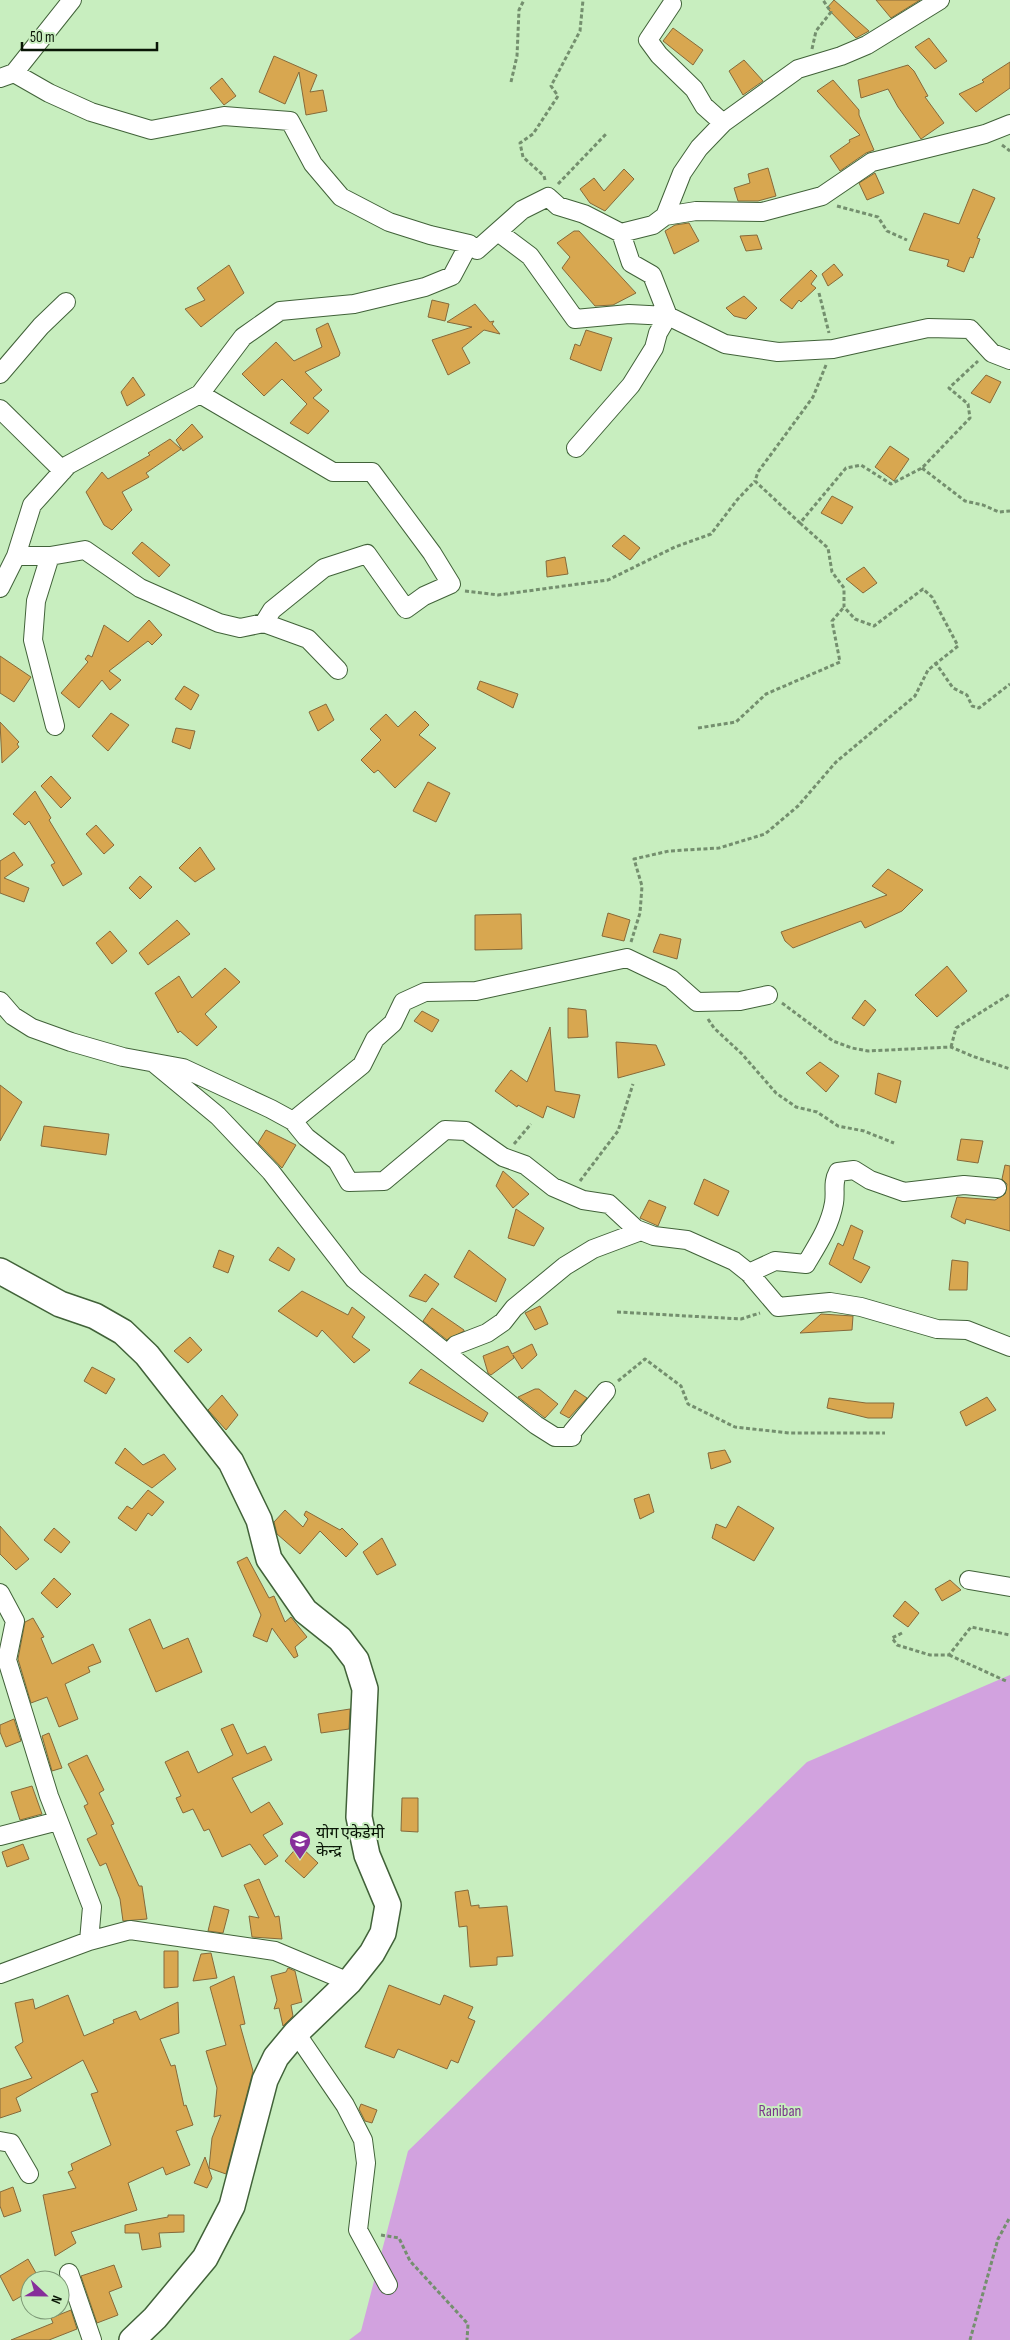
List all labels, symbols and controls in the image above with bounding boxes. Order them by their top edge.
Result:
scale bar [22,20,158,52]
text: 50 m [30,28,55,47]
place label: योग एकेडेमी केन्द्र [316,1823,385,1861]
school or university icon: योग एकेडेमी केन्द्र [288,1829,312,1860]
park label: Raniban [759,2102,801,2121]
north arrow [20,2270,70,2320]
text: N [47,2293,66,2306]

